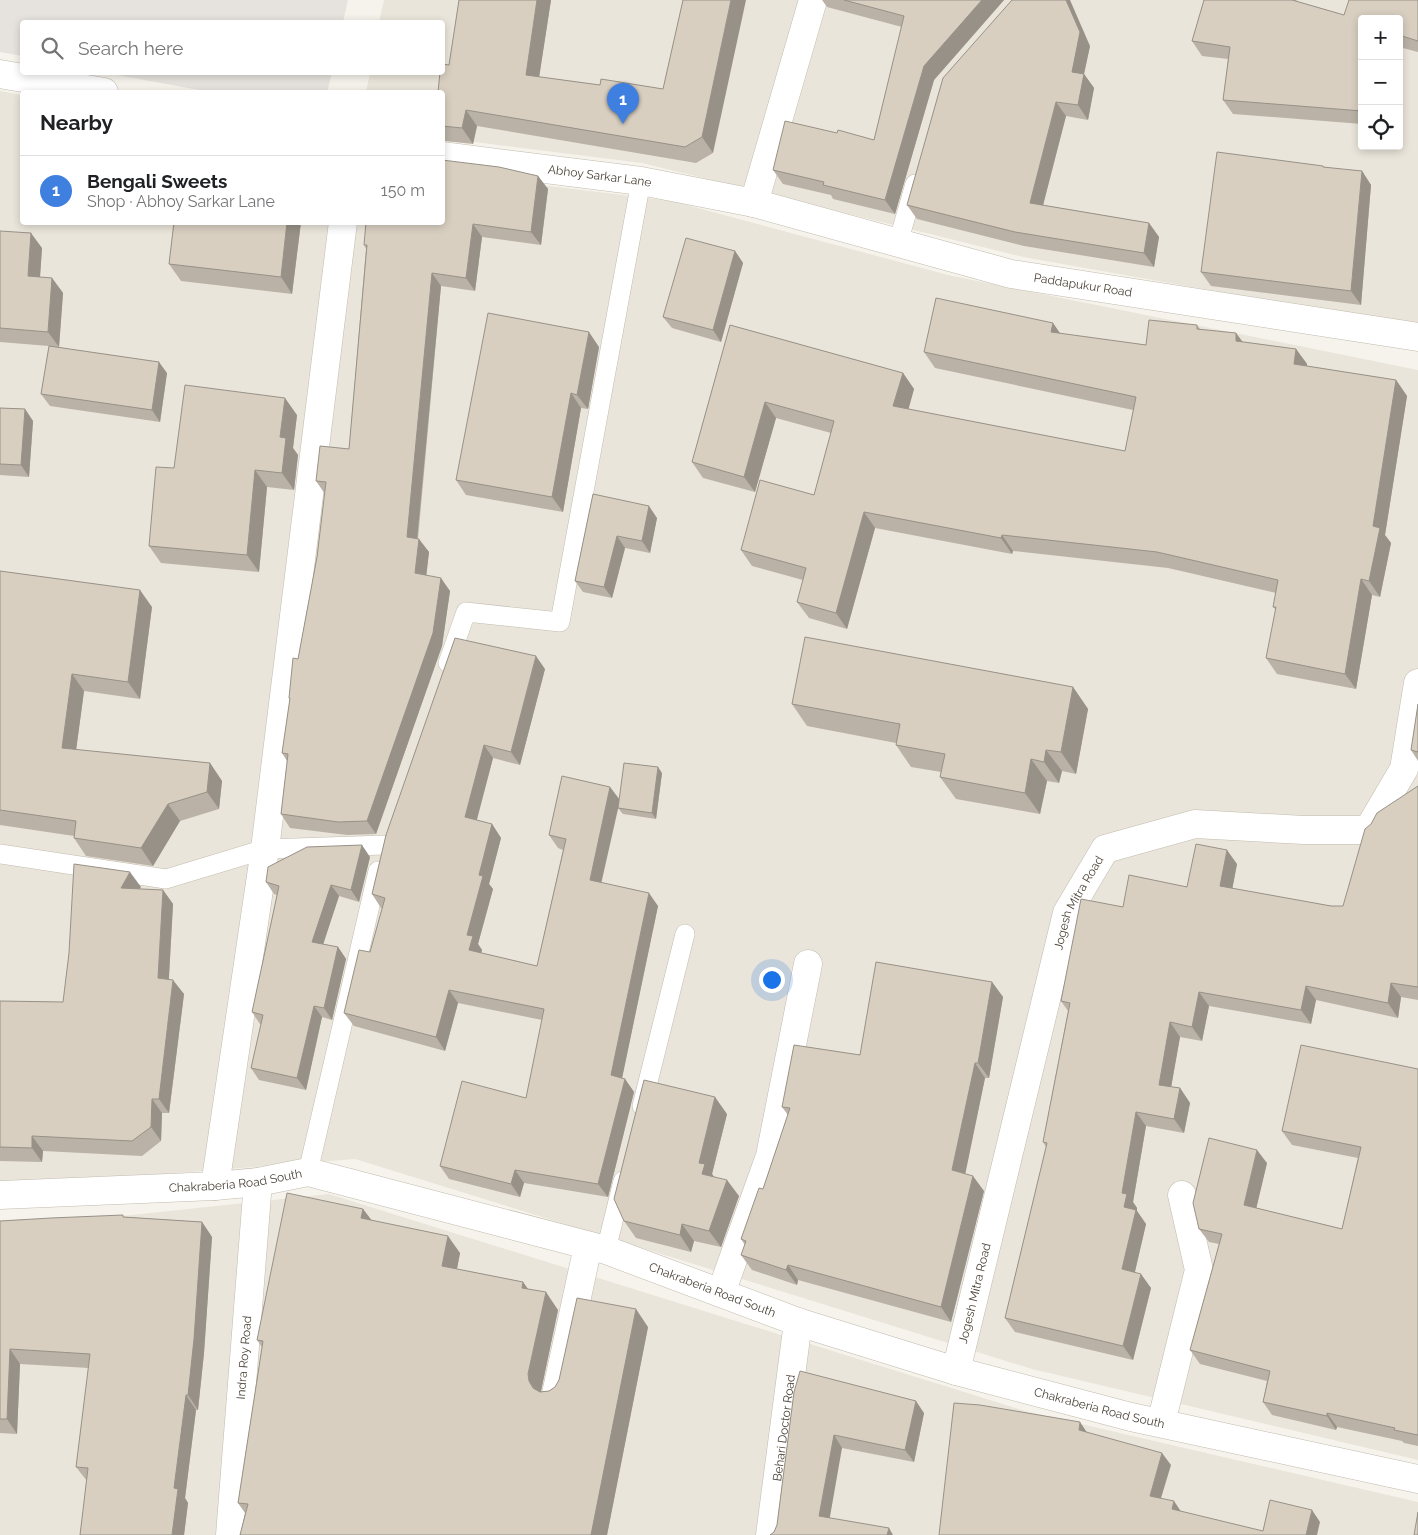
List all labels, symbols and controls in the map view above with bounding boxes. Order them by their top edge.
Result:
map controls [1358,15,1403,150]
button: + [1358,15,1403,60]
search box [20,20,445,75]
icon: search [38,34,66,62]
text: Search here [78,37,184,59]
button: − [1358,60,1403,105]
pin: 1 [607,83,639,124]
button: locate [1358,105,1403,150]
text: Nearby [40,110,113,135]
street label: Abhoy Sarkar Lane [547,162,653,190]
text: Bengali Sweets [87,170,227,192]
text: 1 [52,181,60,200]
text: 150 m [381,181,425,200]
text: Shop · Abhoy Sarkar Lane [87,192,275,211]
street label: Paddapukur Road [1033,271,1133,300]
street label: Jogesh Mitra Road [1051,853,1106,951]
your location [759,967,785,993]
street label: Chakraberia Road South [168,1166,303,1195]
street label: Jogesh Mitra Road [956,1242,994,1345]
street label: Chakraberia Road South [647,1260,778,1320]
street label: Indra Roy Road [234,1315,254,1400]
street label: Behari Doctor Road [770,1374,798,1482]
street label: Chakraberia Road South [1033,1385,1166,1431]

